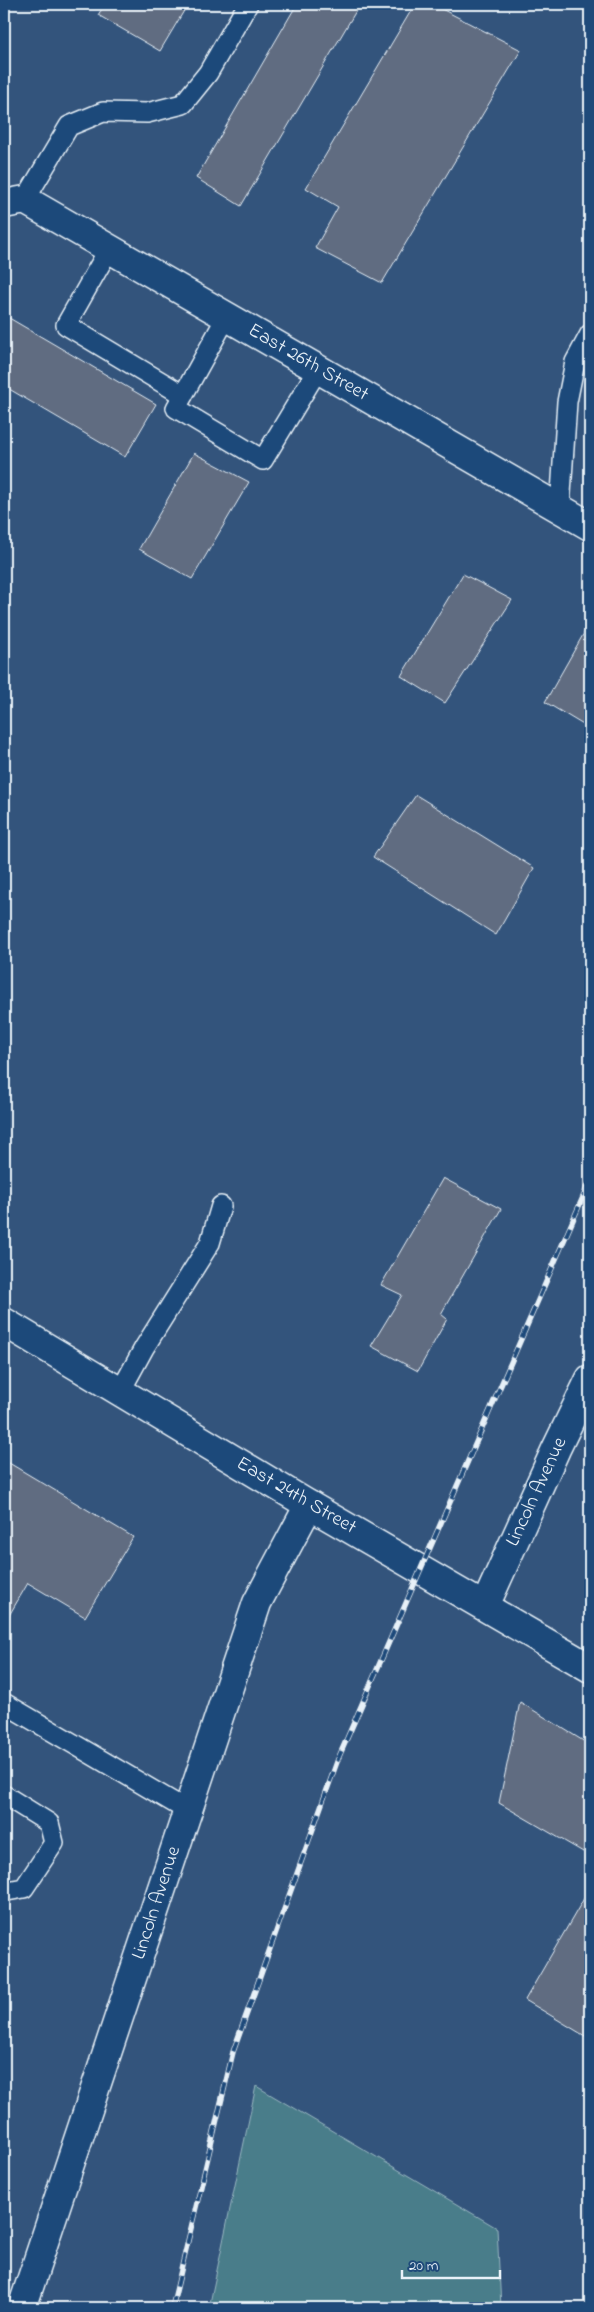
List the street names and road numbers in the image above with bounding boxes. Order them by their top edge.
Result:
street label: East 26th Street [242,317,374,409]
street label: Lincoln Avenue [499,1433,575,1551]
street label: East 24th Street [230,1450,362,1542]
street label: Lincoln Avenue [125,1843,189,1963]

